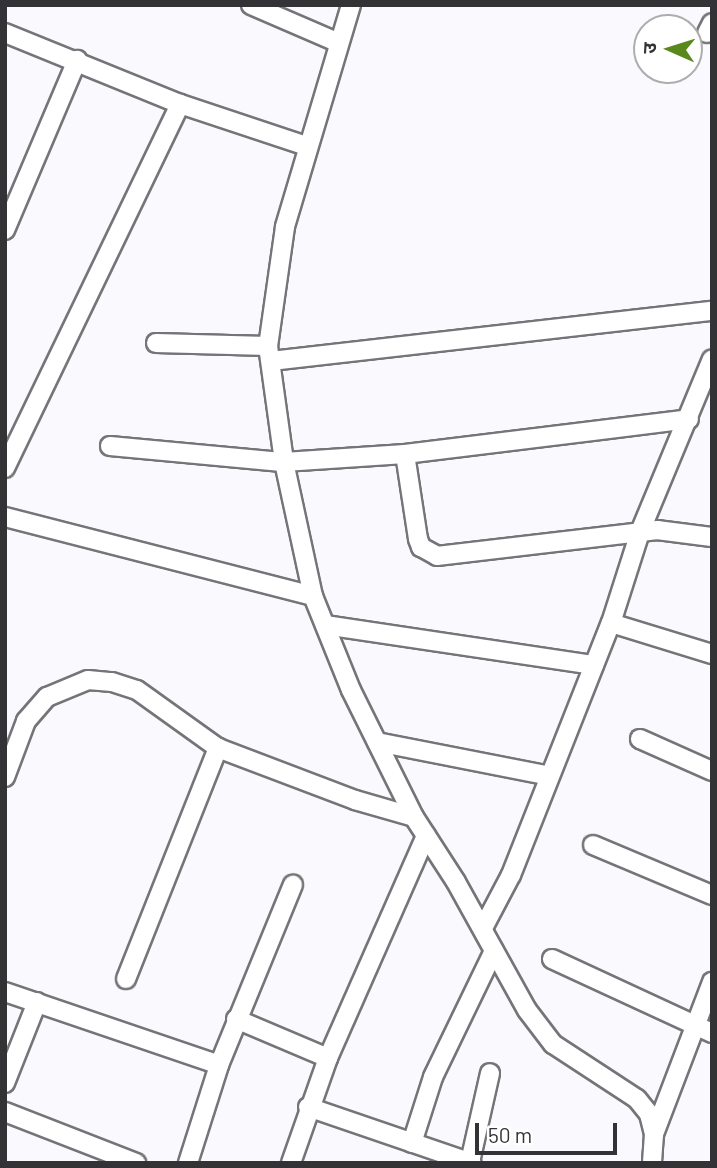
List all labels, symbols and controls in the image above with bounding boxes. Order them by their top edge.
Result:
north arrow [633,14,703,84]
text: उ [637,42,660,54]
scale bar [479,1108,621,1152]
text: 50 m [488,1122,532,1147]

